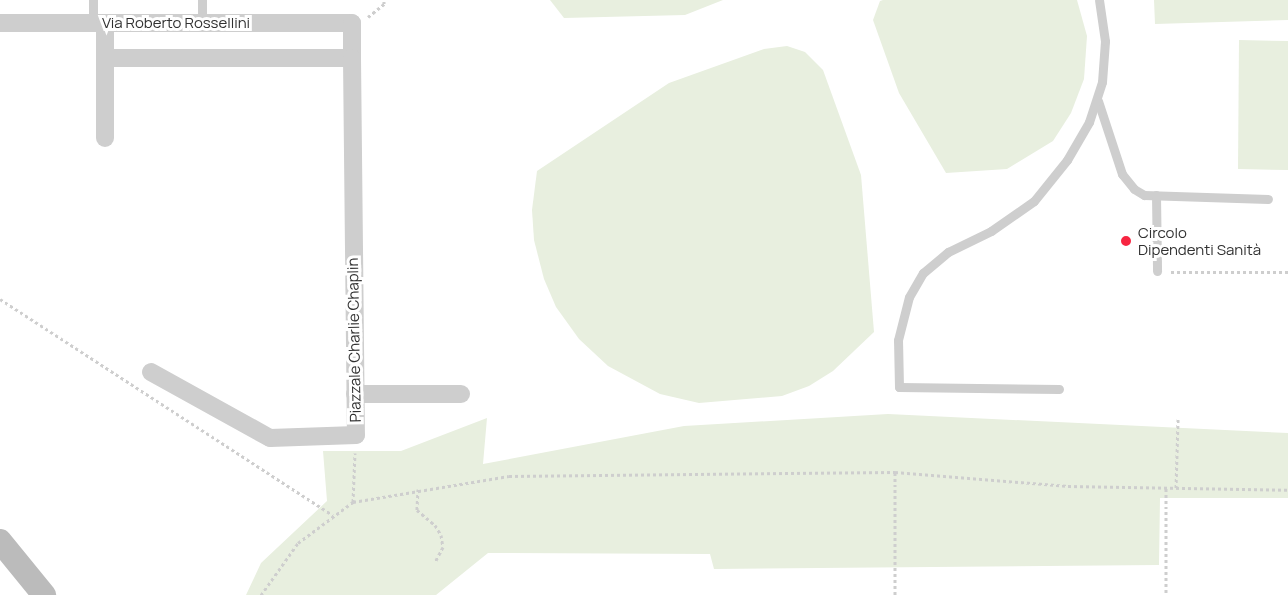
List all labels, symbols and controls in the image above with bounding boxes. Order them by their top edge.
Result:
street label: Via Roberto Rossellini [102,14,250,32]
place label: Circolo Dipendenti Sanità [1138,223,1261,258]
marker: Circolo Dipendenti Sanità [1119,234,1133,248]
street label: Piazzale Charlie Chaplin [344,257,364,423]

